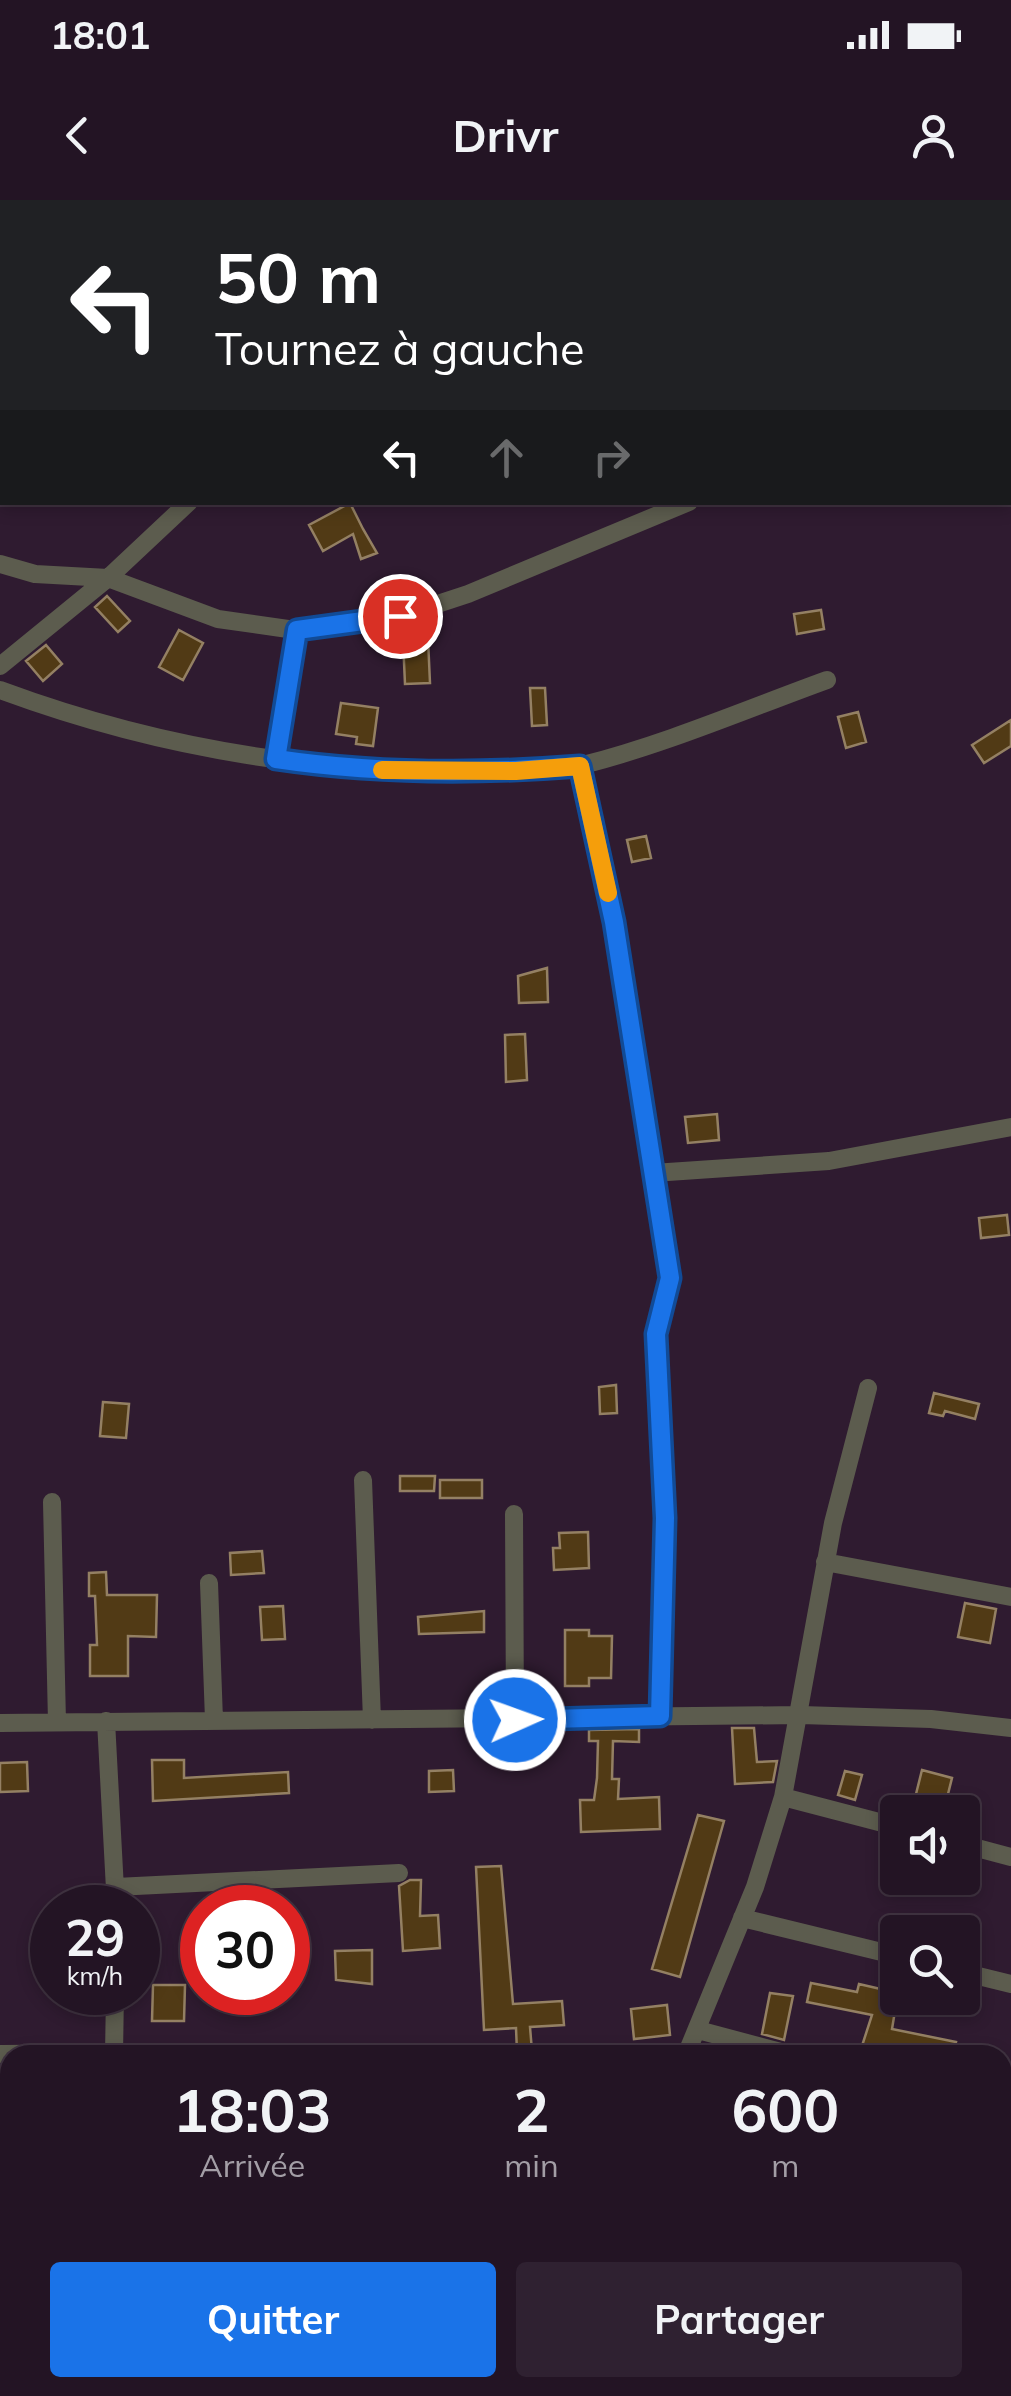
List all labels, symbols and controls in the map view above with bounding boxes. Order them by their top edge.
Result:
text: 18:01 [50,11,151,59]
text: Drivr [453,107,558,163]
icon: back [50,108,105,163]
icon: person [906,108,961,163]
text: 50 m [215,233,381,321]
icon: left [50,240,180,370]
text: Tournez à gauche [215,320,585,376]
icon: left [374,430,429,485]
icon: ahead [479,430,534,485]
icon: right [584,430,639,485]
pin [358,574,443,659]
icon: arrive [373,589,428,644]
position arrow [463,1668,567,1772]
map controls [880,1795,980,2015]
button: sound [880,1795,980,1895]
speed limit sign: 30 [180,1885,310,2015]
text: 29 [65,1906,125,1969]
button: search [880,1915,980,2015]
text: km/h [67,1960,123,1991]
text: 18:03 [173,2072,332,2147]
text: 2 [513,2072,549,2147]
text: 600 [731,2072,839,2147]
text: Arrivée [199,2145,305,2185]
text: min [504,2145,559,2185]
text: m [771,2145,799,2185]
button: Quitter [50,2262,496,2377]
button: Partager [516,2262,962,2377]

